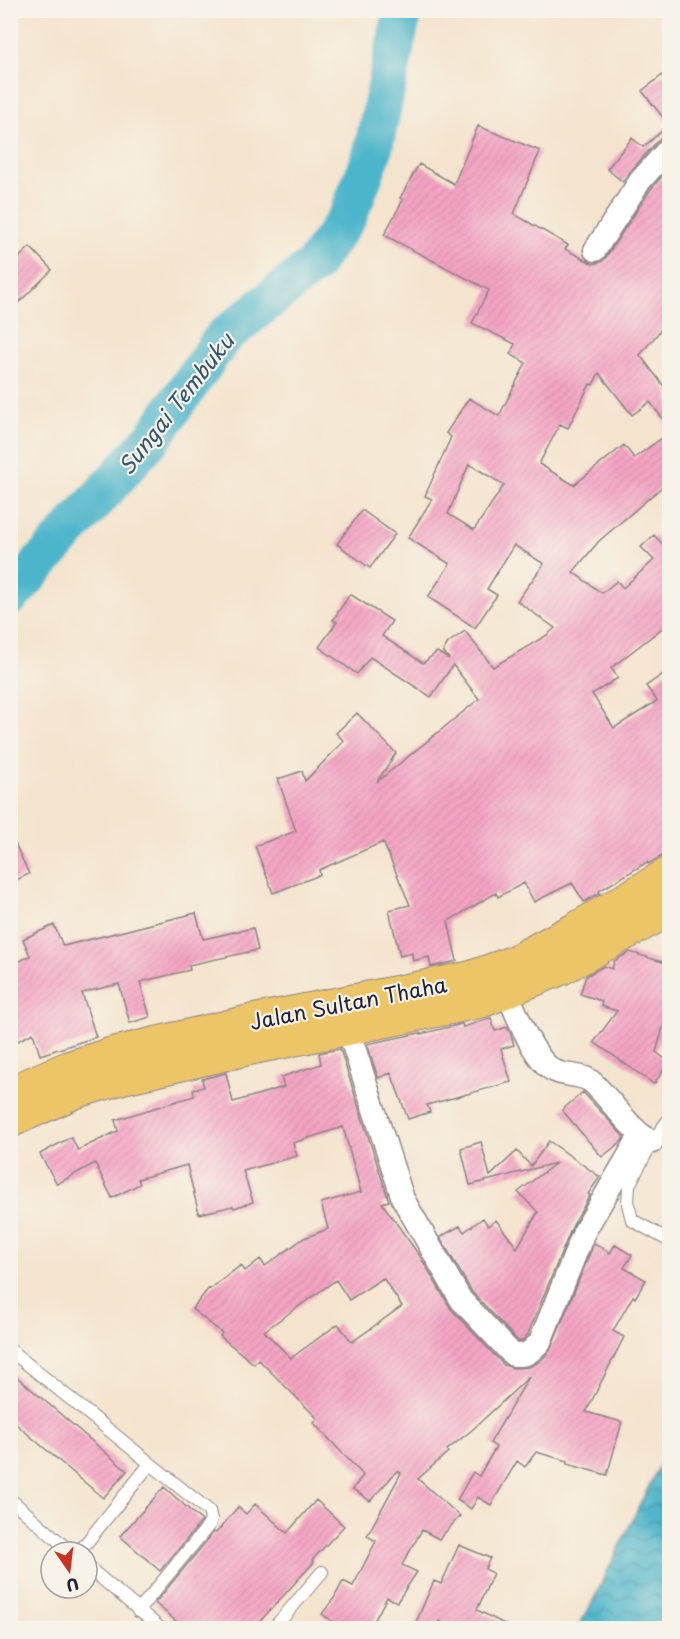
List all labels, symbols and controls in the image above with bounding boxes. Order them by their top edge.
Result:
water label: Sungai Tembuku [109,324,242,481]
street label: Jalan Sultan Thaha [247,967,450,1037]
north arrow [39,1540,99,1600]
text: U [64,1572,82,1599]

